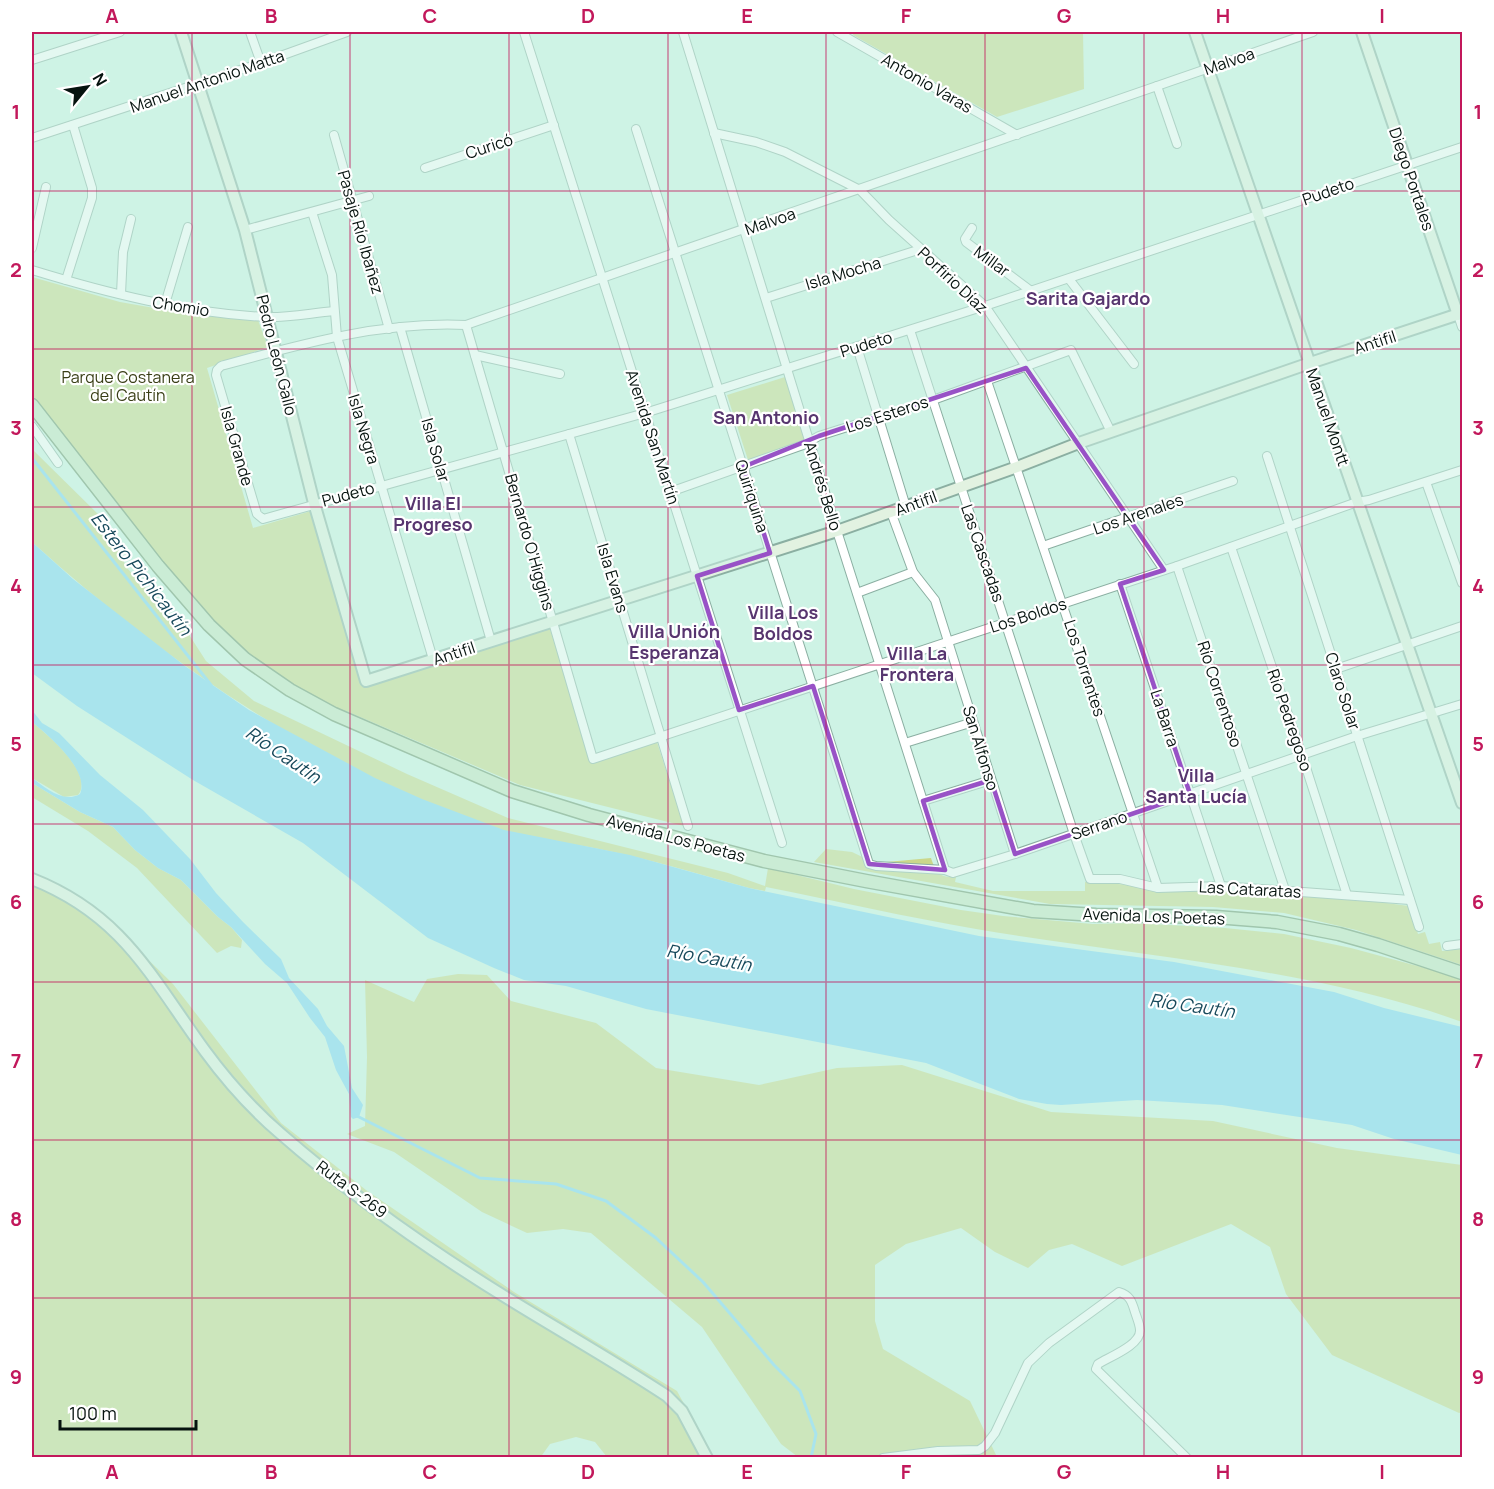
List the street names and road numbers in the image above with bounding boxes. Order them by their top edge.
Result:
street label: Malvoa [1201,42,1257,80]
street label: Manuel Antonio Matta [127,44,287,118]
street label: Antonio Varas [877,48,977,118]
street label: Diego Portales [1384,125,1440,233]
street label: Curicó [463,128,515,164]
street label: Pasaje Río Ibañez [333,167,389,297]
street label: Pudeto [1299,172,1357,210]
street label: Malvoa [742,202,798,240]
street label: Millar [970,241,1015,282]
street label: Porfirio Díaz [913,242,993,318]
street label: Isla Mocha [802,251,884,295]
street label: Chomio [151,291,211,321]
street label: Pedro León Gallo [251,292,303,418]
street label: Antifil [1351,325,1399,359]
street label: Pudeto [837,326,895,362]
street label: Manuel Montt [1301,365,1355,469]
street label: Avenida San Martín [621,367,685,507]
street label: Los Esteros [843,390,931,438]
street label: Isla Negra [343,391,385,467]
street label: Isla Grande [215,404,259,488]
street label: Isla Solar [416,415,456,485]
street label: Andrés Bello [799,439,847,533]
street label: Quiriquina [730,457,774,535]
street label: Bernardo O'Higgins [500,471,560,613]
street label: Pudeto [319,476,377,512]
street label: Antifil [892,485,940,521]
street label: Los Arenales [1090,488,1186,540]
street label: Las Cascadas [956,501,1010,605]
street label: Isla Evans [592,541,634,615]
street label: Los Boldos [987,592,1069,638]
street label: Los Torrentes [1059,617,1111,719]
street label: Antifil [430,636,478,670]
street label: Río Correntoso [1192,638,1248,750]
street label: Claro Solar [1320,650,1366,733]
street label: Río Pedregoso [1262,666,1318,774]
street label: La Barra [1145,687,1185,749]
street label: San Alfonso [958,703,1004,793]
street label: Serrano [1068,805,1130,845]
street label: Avenida Los Poetas [604,809,748,867]
street label: Las Cataratas [1198,875,1302,903]
street label: Avenida Los Poetas [1082,903,1226,929]
street label: Ruta S-269 [312,1155,392,1223]

